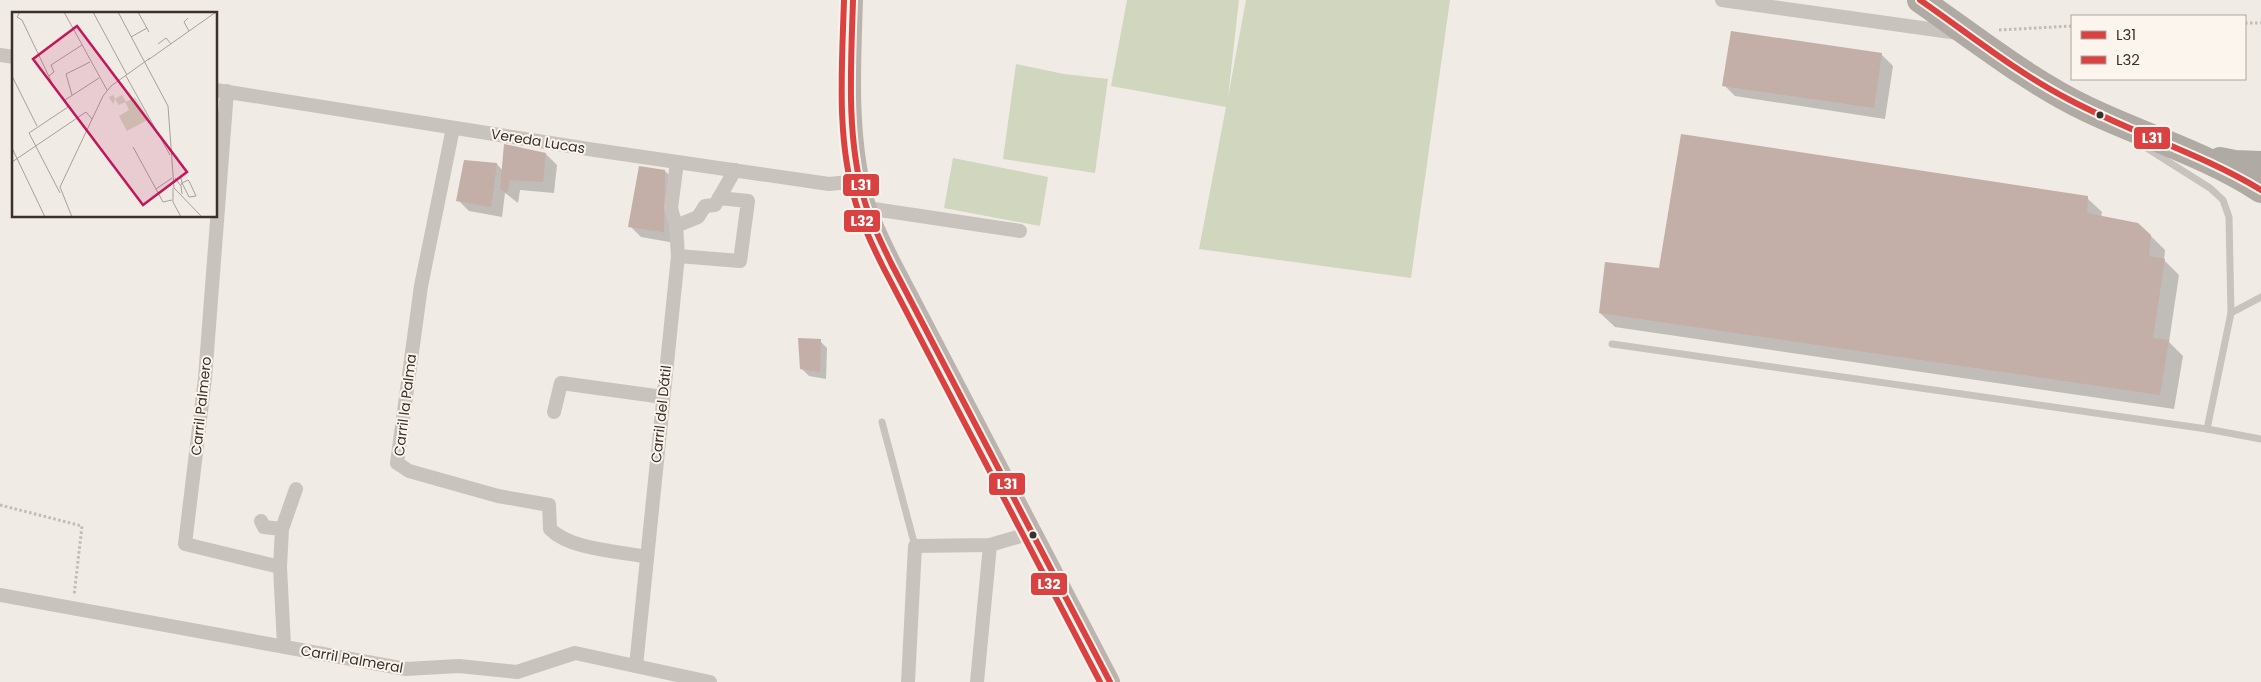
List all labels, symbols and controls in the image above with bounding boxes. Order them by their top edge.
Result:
inset map [12,12,218,218]
legend [2071,15,2246,80]
text: L31 [2116,24,2136,45]
text: L32 [2116,49,2140,70]
unlabelled marker [2095,110,2105,120]
street label: Vereda Lucas [490,124,586,158]
line badge: L31 [2133,126,2171,150]
text: L31 [2142,128,2162,148]
line badge: L31 [842,173,880,197]
text: L31 [851,175,871,195]
line badge: L32 [843,209,881,233]
text: L32 [850,211,874,231]
street label: Carril la Palma [389,353,421,457]
street label: Carril Palmero [186,355,216,457]
street label: Carril del Dátil [646,364,676,464]
line badge: L31 [988,472,1026,496]
text: L31 [997,474,1017,494]
unlabelled marker [1028,530,1038,540]
line badge: L32 [1030,572,1068,596]
text: L32 [1037,574,1061,594]
street label: Carril Palmeral [299,640,405,678]

